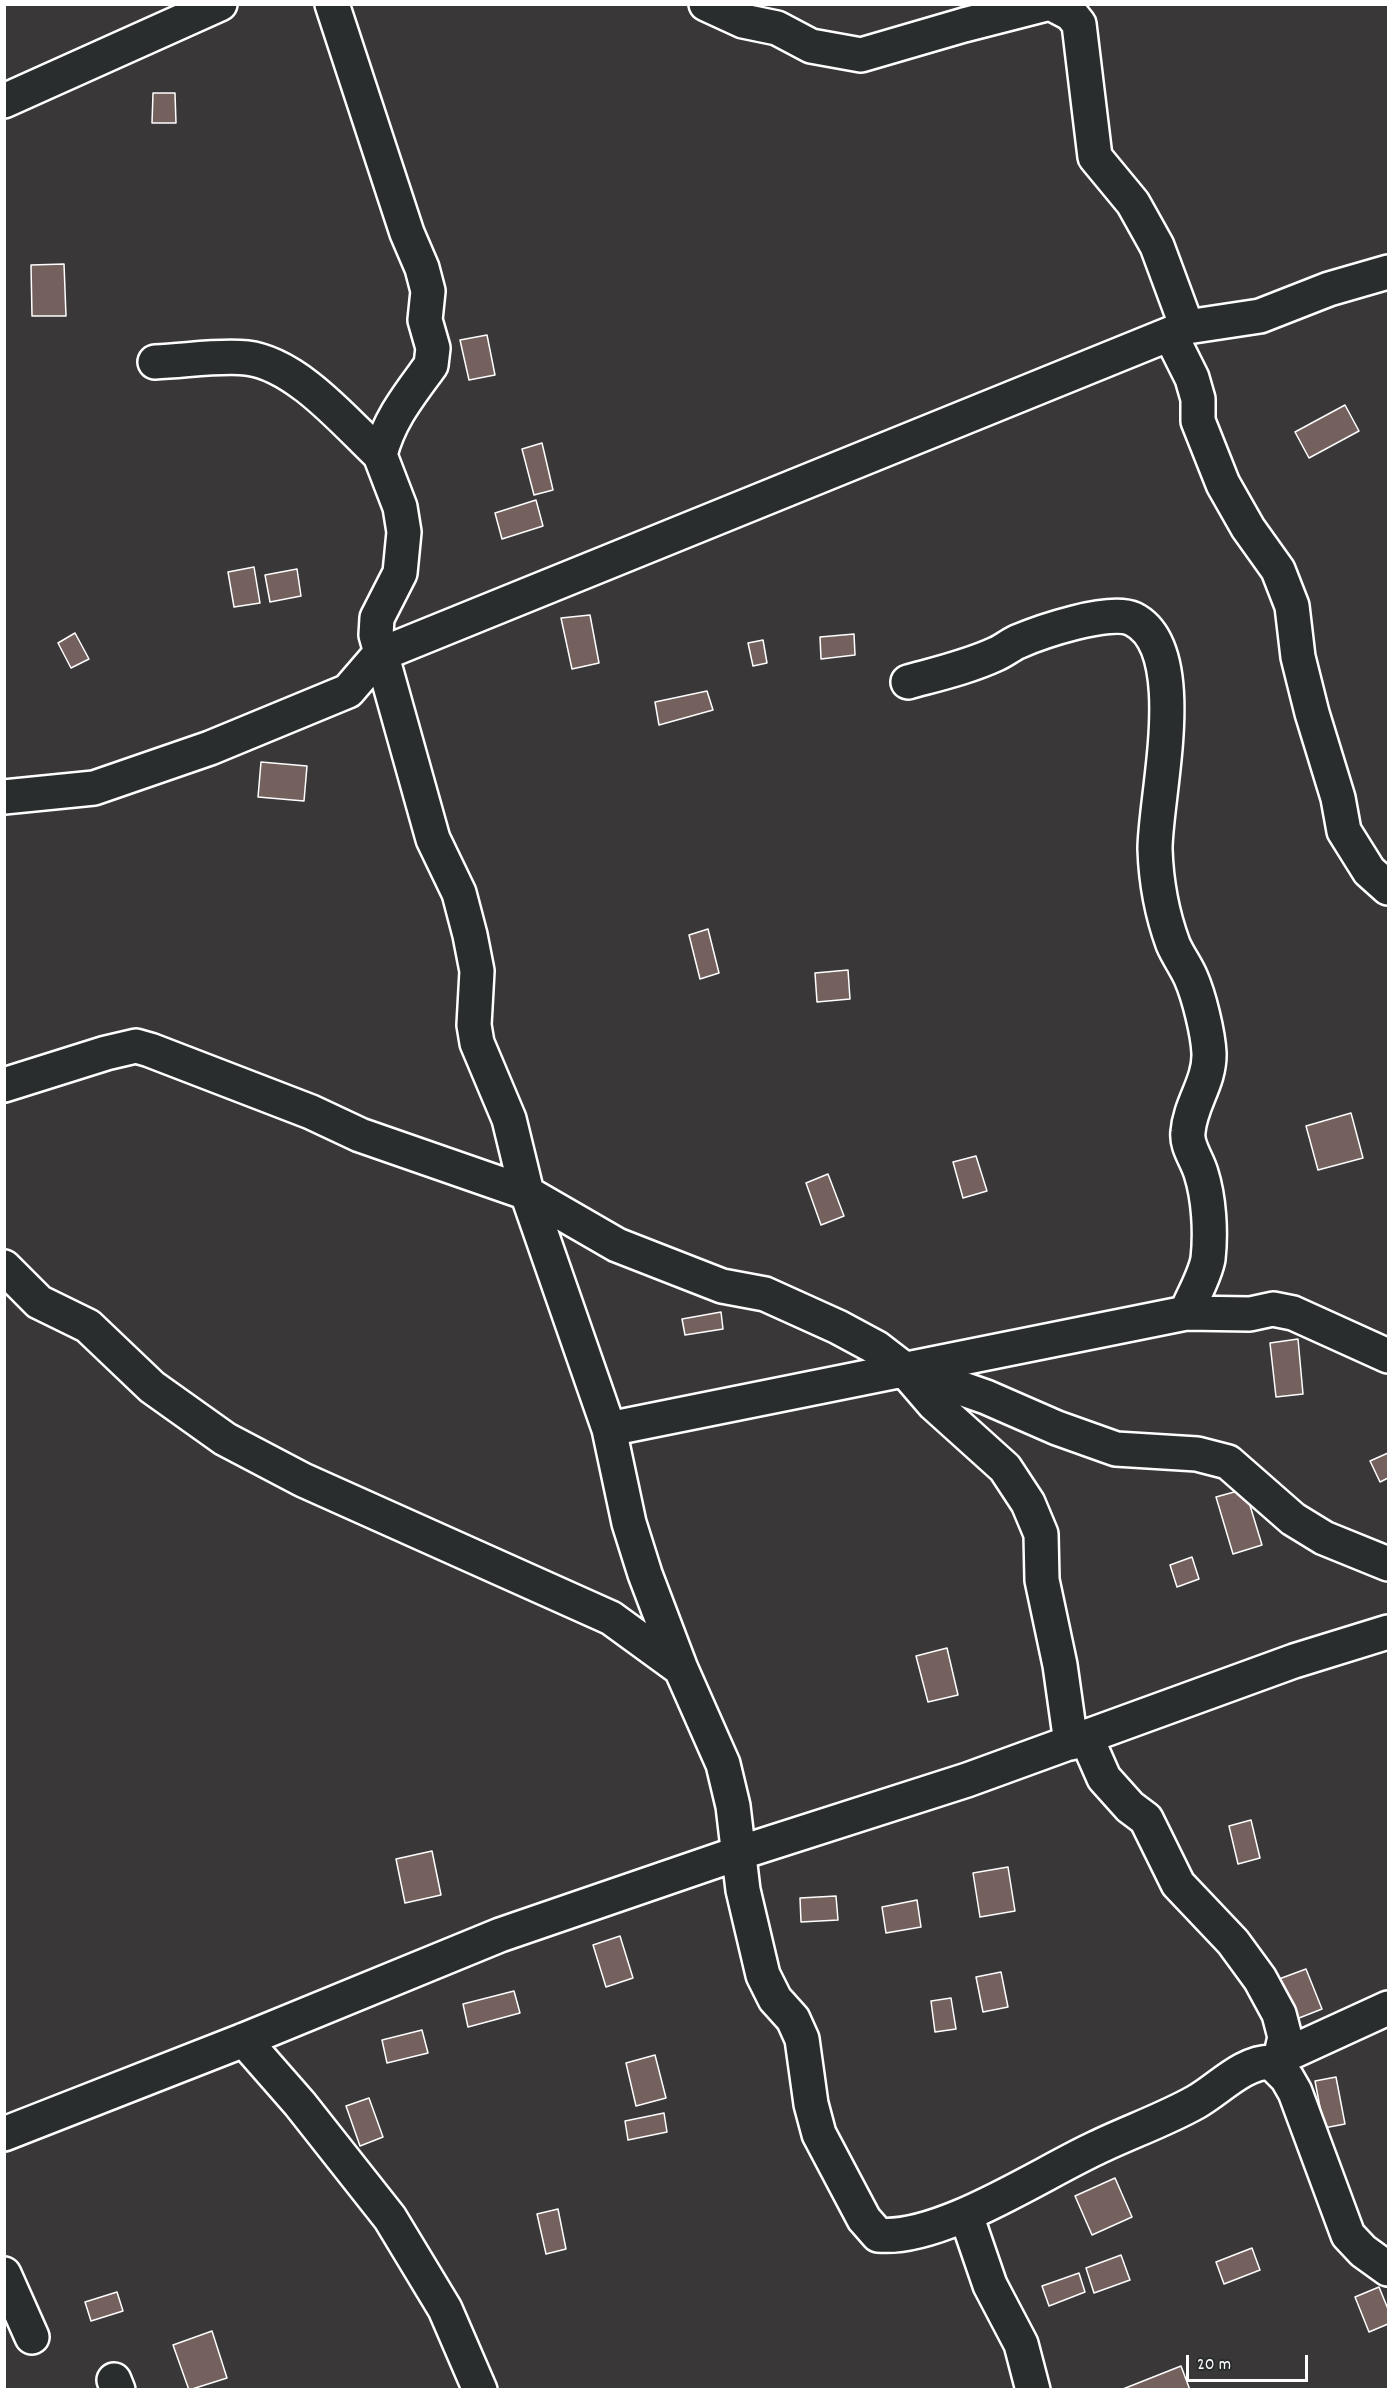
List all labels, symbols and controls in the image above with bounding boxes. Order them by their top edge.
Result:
scale bar [1189,2343,1310,2381]
text: 20 m [1197,2353,1231,2378]

